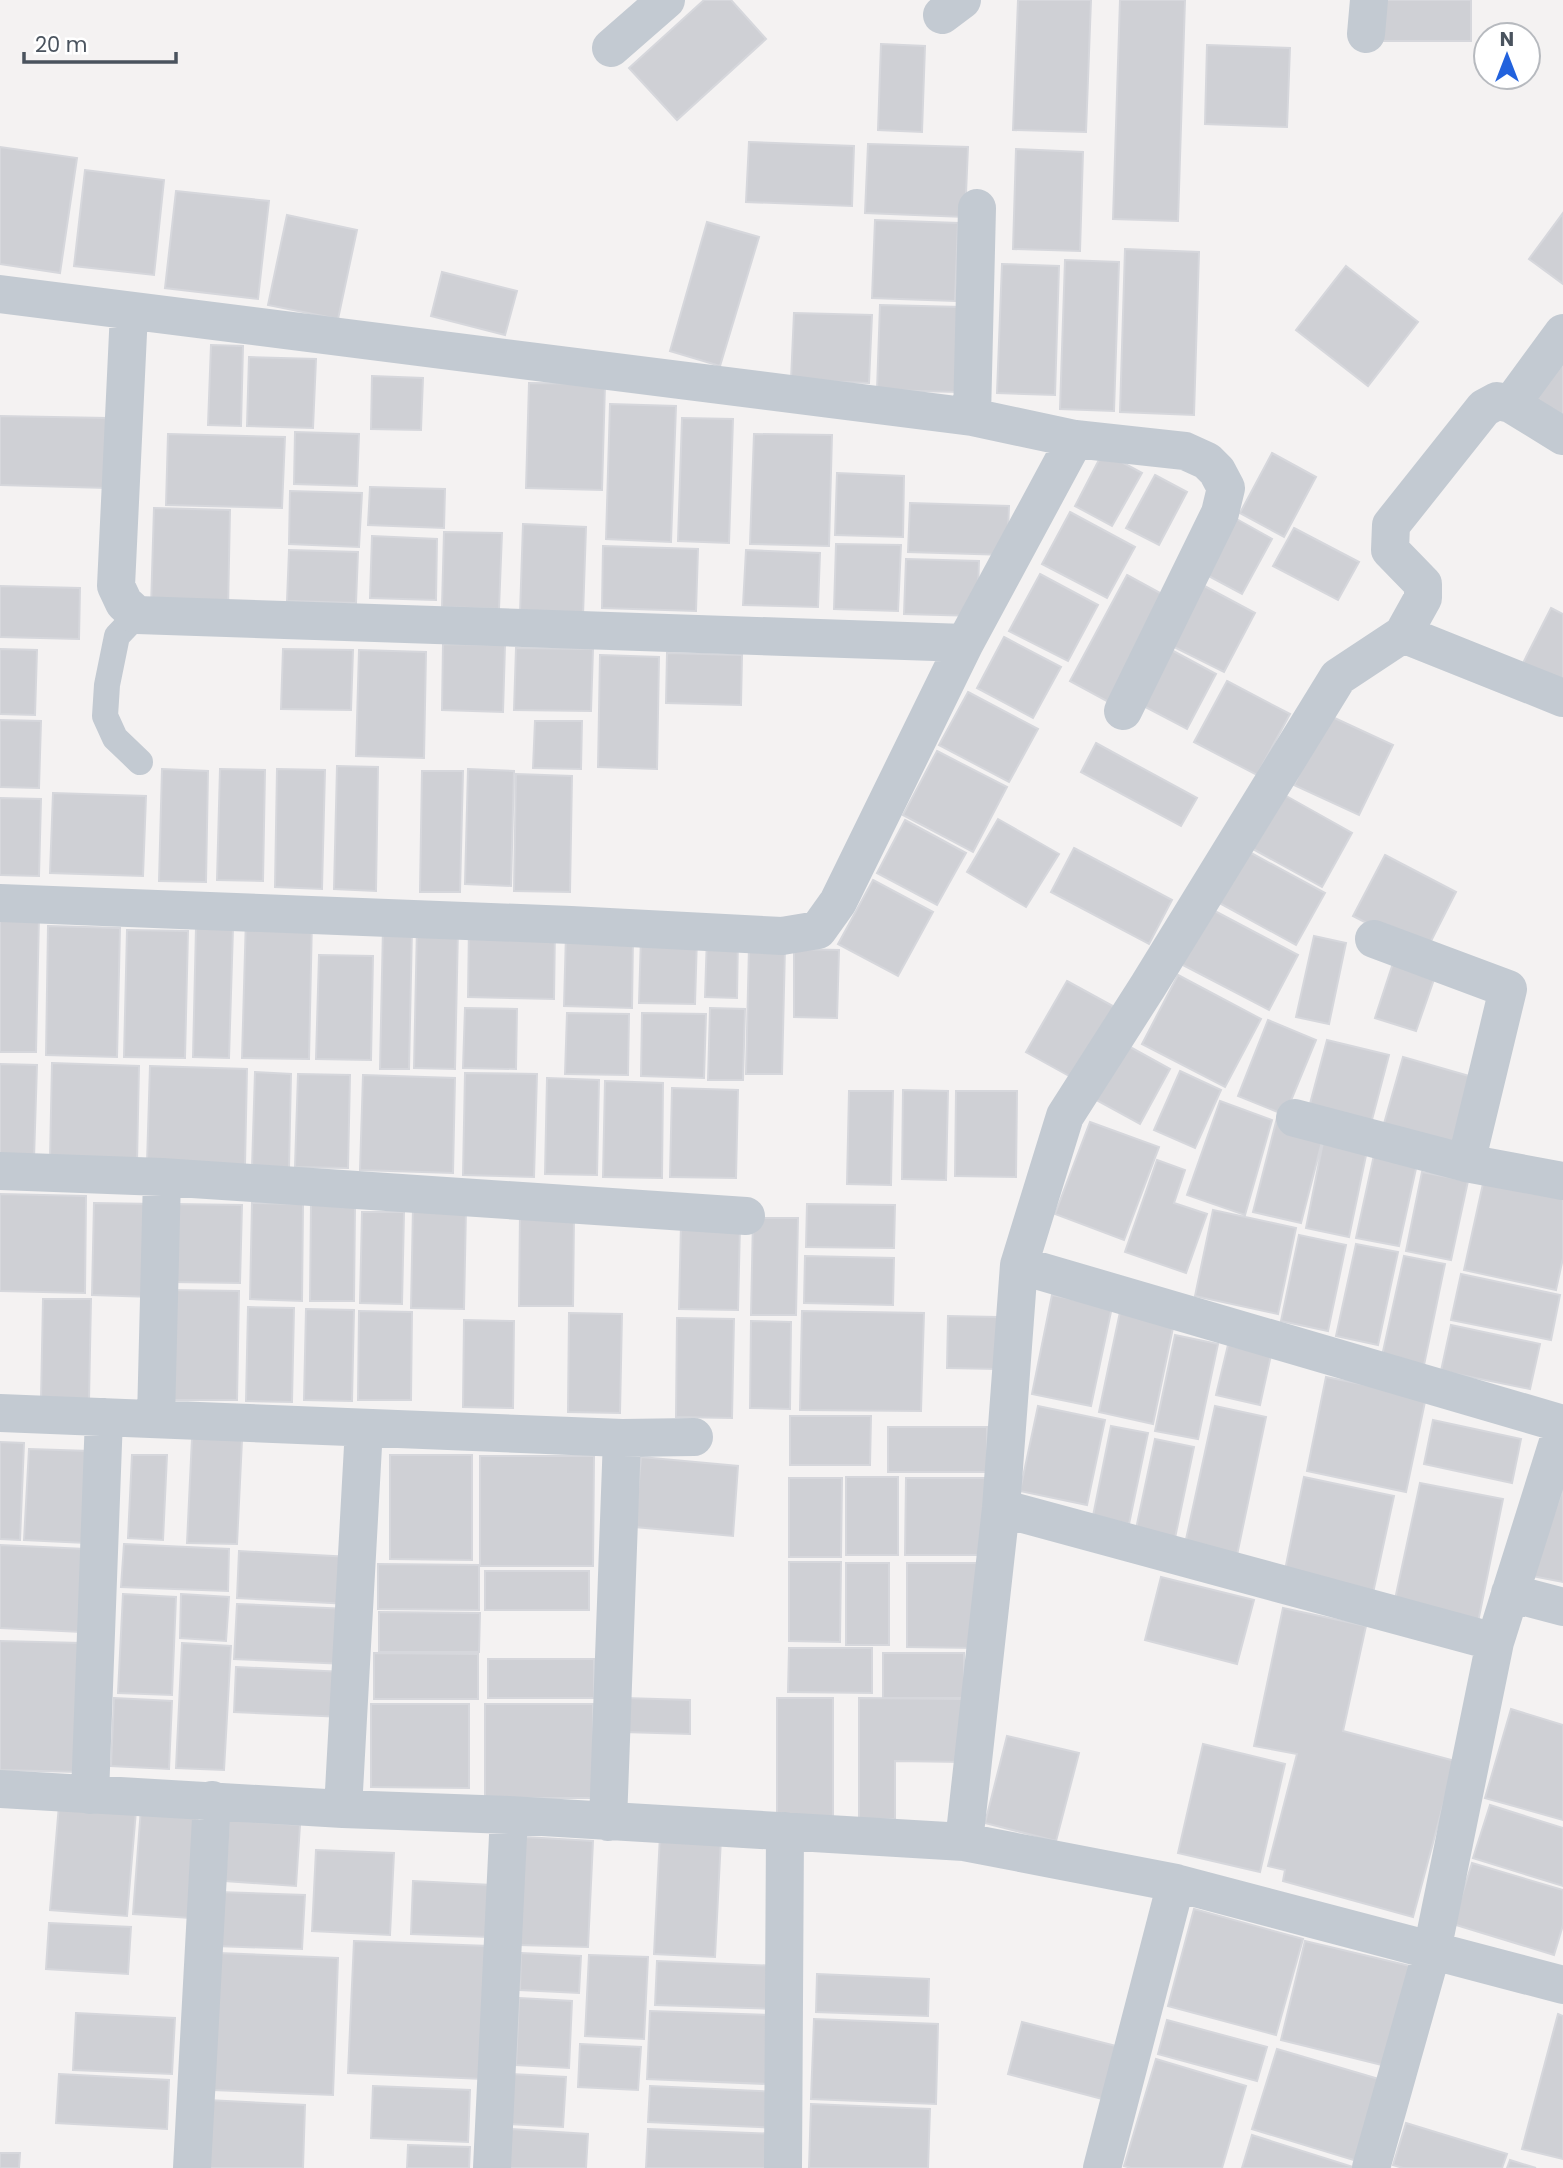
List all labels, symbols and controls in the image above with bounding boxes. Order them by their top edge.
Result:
scale bar [24,21,177,65]
north arrow [1472,21,1542,91]
text: N [1500,26,1514,53]
text: 20 m [35,30,88,59]

